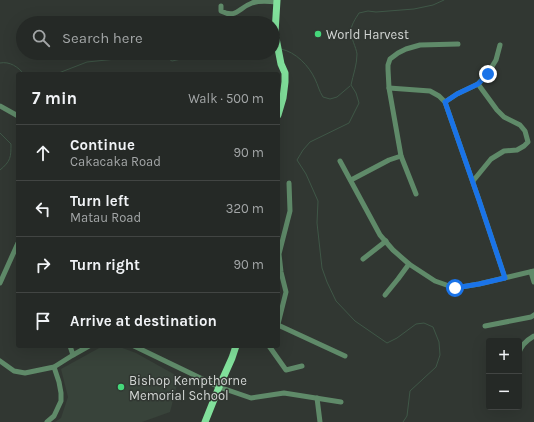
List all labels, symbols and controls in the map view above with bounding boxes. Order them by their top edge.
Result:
search box [16,16,280,60]
icon: search [30,27,52,49]
place label: World Harvest [326,27,409,42]
text: Search here [62,29,143,47]
marker: World Harvest [313,29,323,39]
route end [479,65,497,83]
text: 7 min [32,88,77,108]
text: Walk · 500 m [188,91,264,106]
text: Continue [70,136,135,154]
icon: ahead [32,142,54,164]
text: 90 m [233,145,264,160]
text: Cakacaka Road [70,154,161,169]
text: Turn left [70,192,129,210]
icon: left [32,198,54,220]
text: 320 m [226,201,264,216]
text: Matau Road [70,210,141,225]
icon: right [32,254,54,276]
text: Turn right [70,256,140,274]
text: 90 m [233,257,264,272]
route start [446,279,464,297]
icon: arrive [32,310,54,332]
text: Arrive at destination [70,312,217,330]
map controls [486,338,522,410]
button: + [486,338,522,374]
place label: Bishop Kempthorne Memorial School [129,373,247,403]
button: − [486,374,522,410]
marker: Bishop Kempthorne Memorial School [116,382,126,392]

